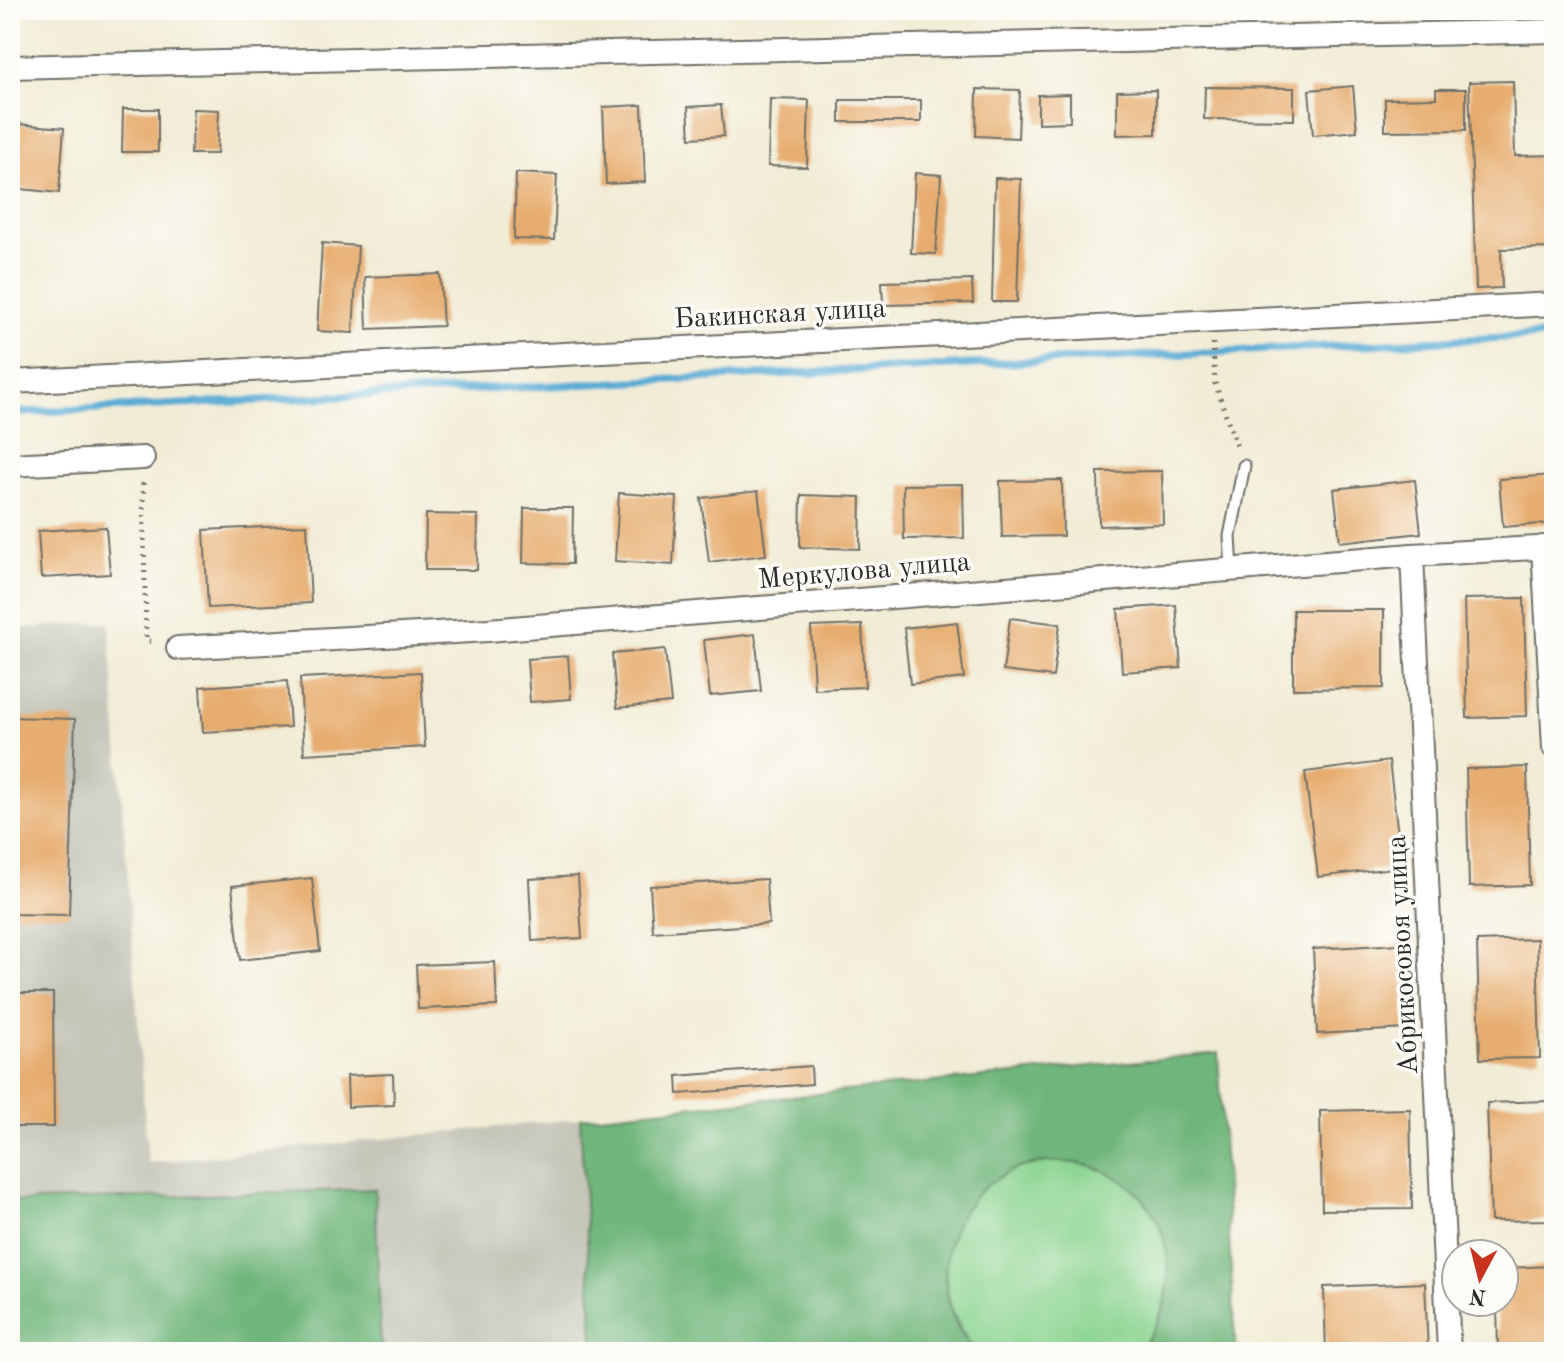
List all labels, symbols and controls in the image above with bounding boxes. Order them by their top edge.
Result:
street label: Бакинская улица [673,295,887,335]
street label: Меркулова улица [757,549,972,595]
street label: Абрикосовоя улица [1384,834,1424,1076]
north arrow [1440,1238,1520,1318]
text: N [1468,1284,1487,1308]

